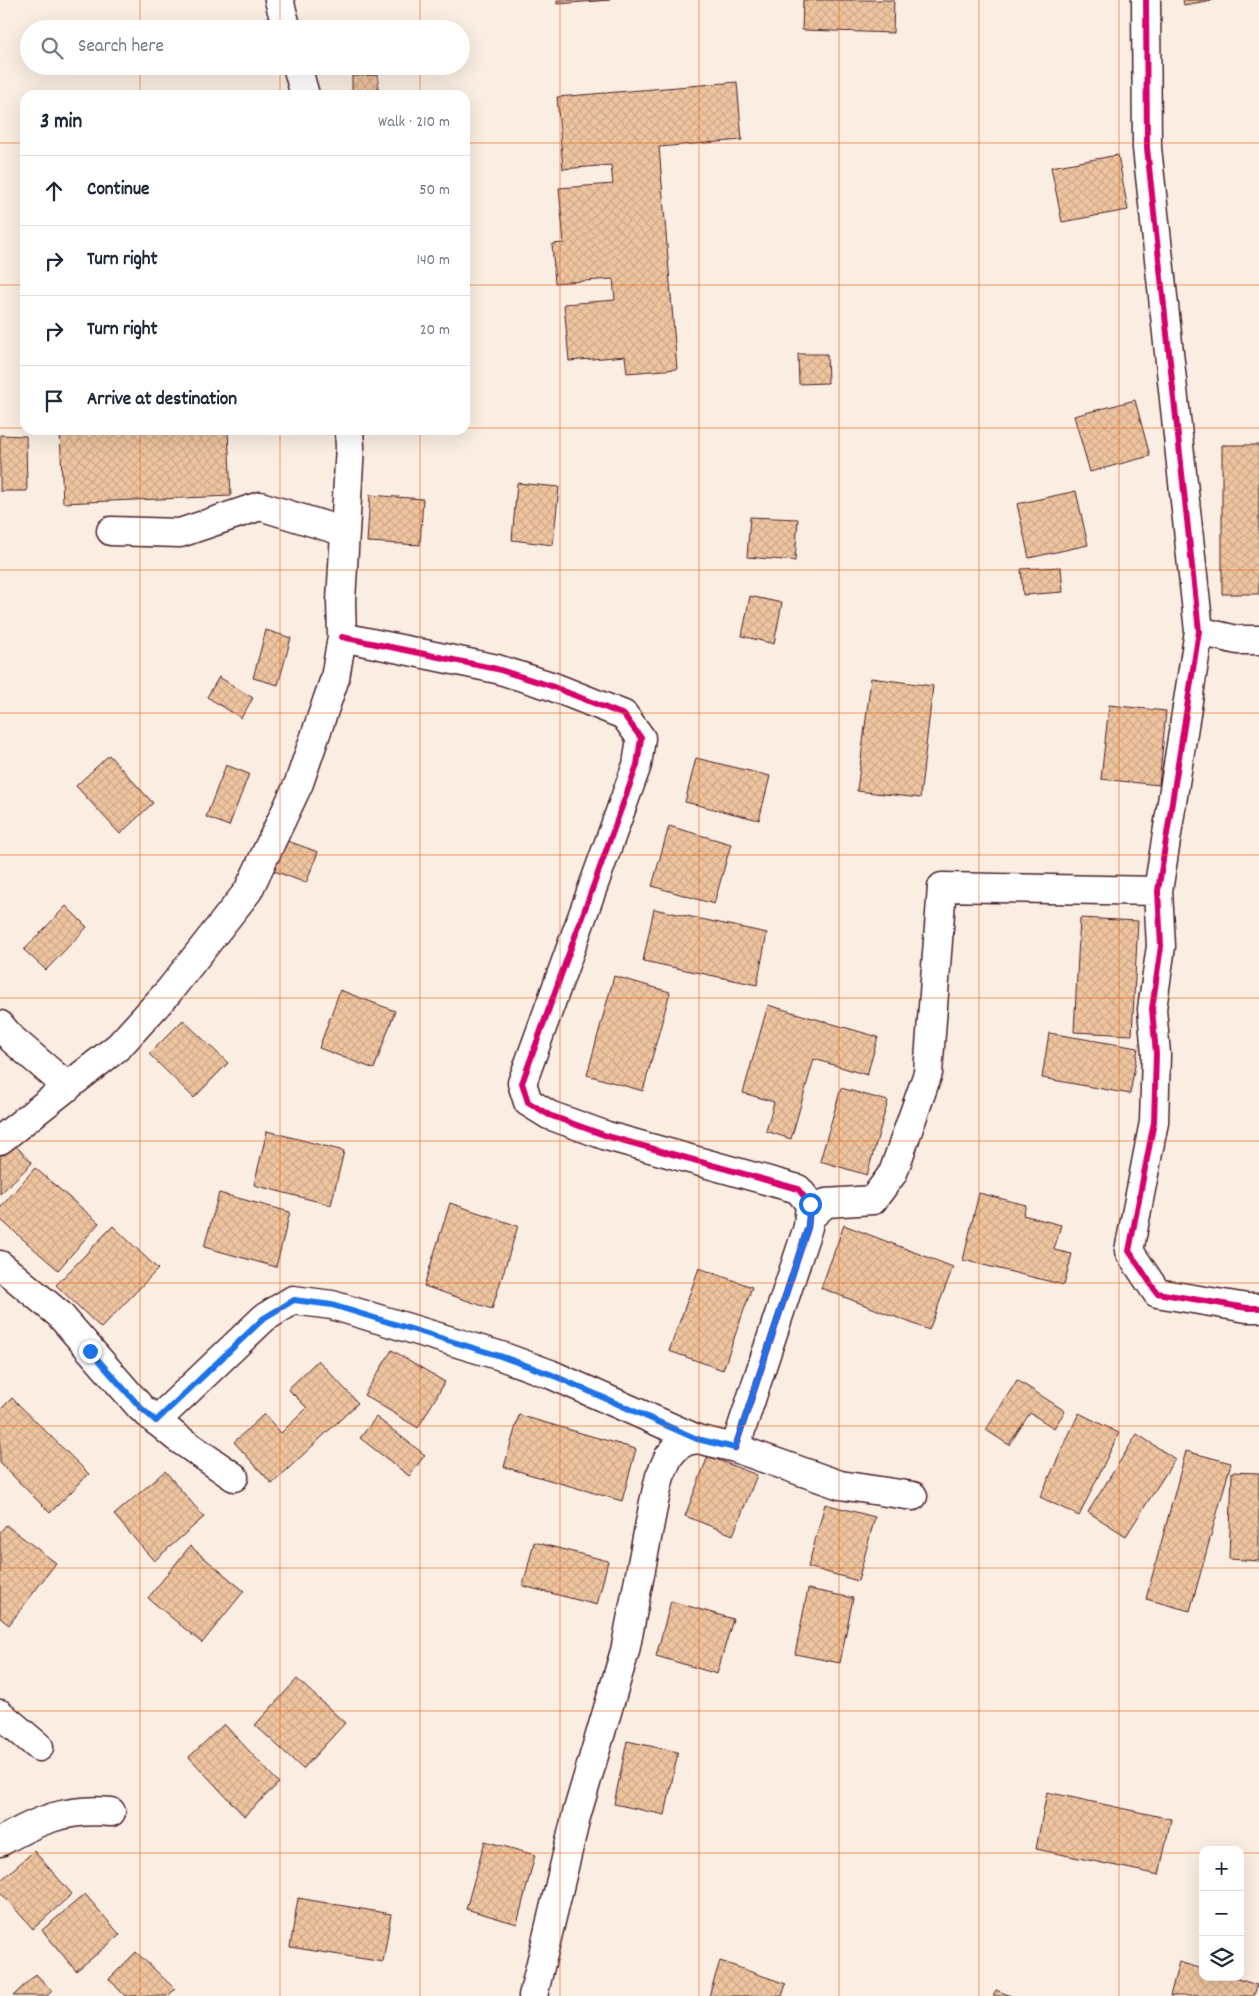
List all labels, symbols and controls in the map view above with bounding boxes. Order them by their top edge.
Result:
search box [20,20,470,75]
icon: search [38,34,66,62]
text: Search here [78,34,164,61]
text: 3 min [40,108,82,138]
text: Walk · 210 m [378,111,450,134]
icon: ahead [40,177,68,205]
text: Continue [87,177,149,204]
text: 50 m [419,179,450,202]
icon: right [40,247,68,275]
text: Turn right [87,247,158,274]
text: 140 m [416,249,450,272]
icon: right [40,317,68,345]
text: Turn right [87,317,158,344]
text: 20 m [420,319,450,342]
icon: arrive [40,387,68,415]
text: Arrive at destination [87,387,237,414]
route start [799,1193,822,1216]
route end [79,1340,102,1363]
map controls [1199,1846,1244,1981]
button: + [1199,1846,1244,1891]
button: − [1199,1891,1244,1936]
button: layers [1199,1936,1244,1981]

